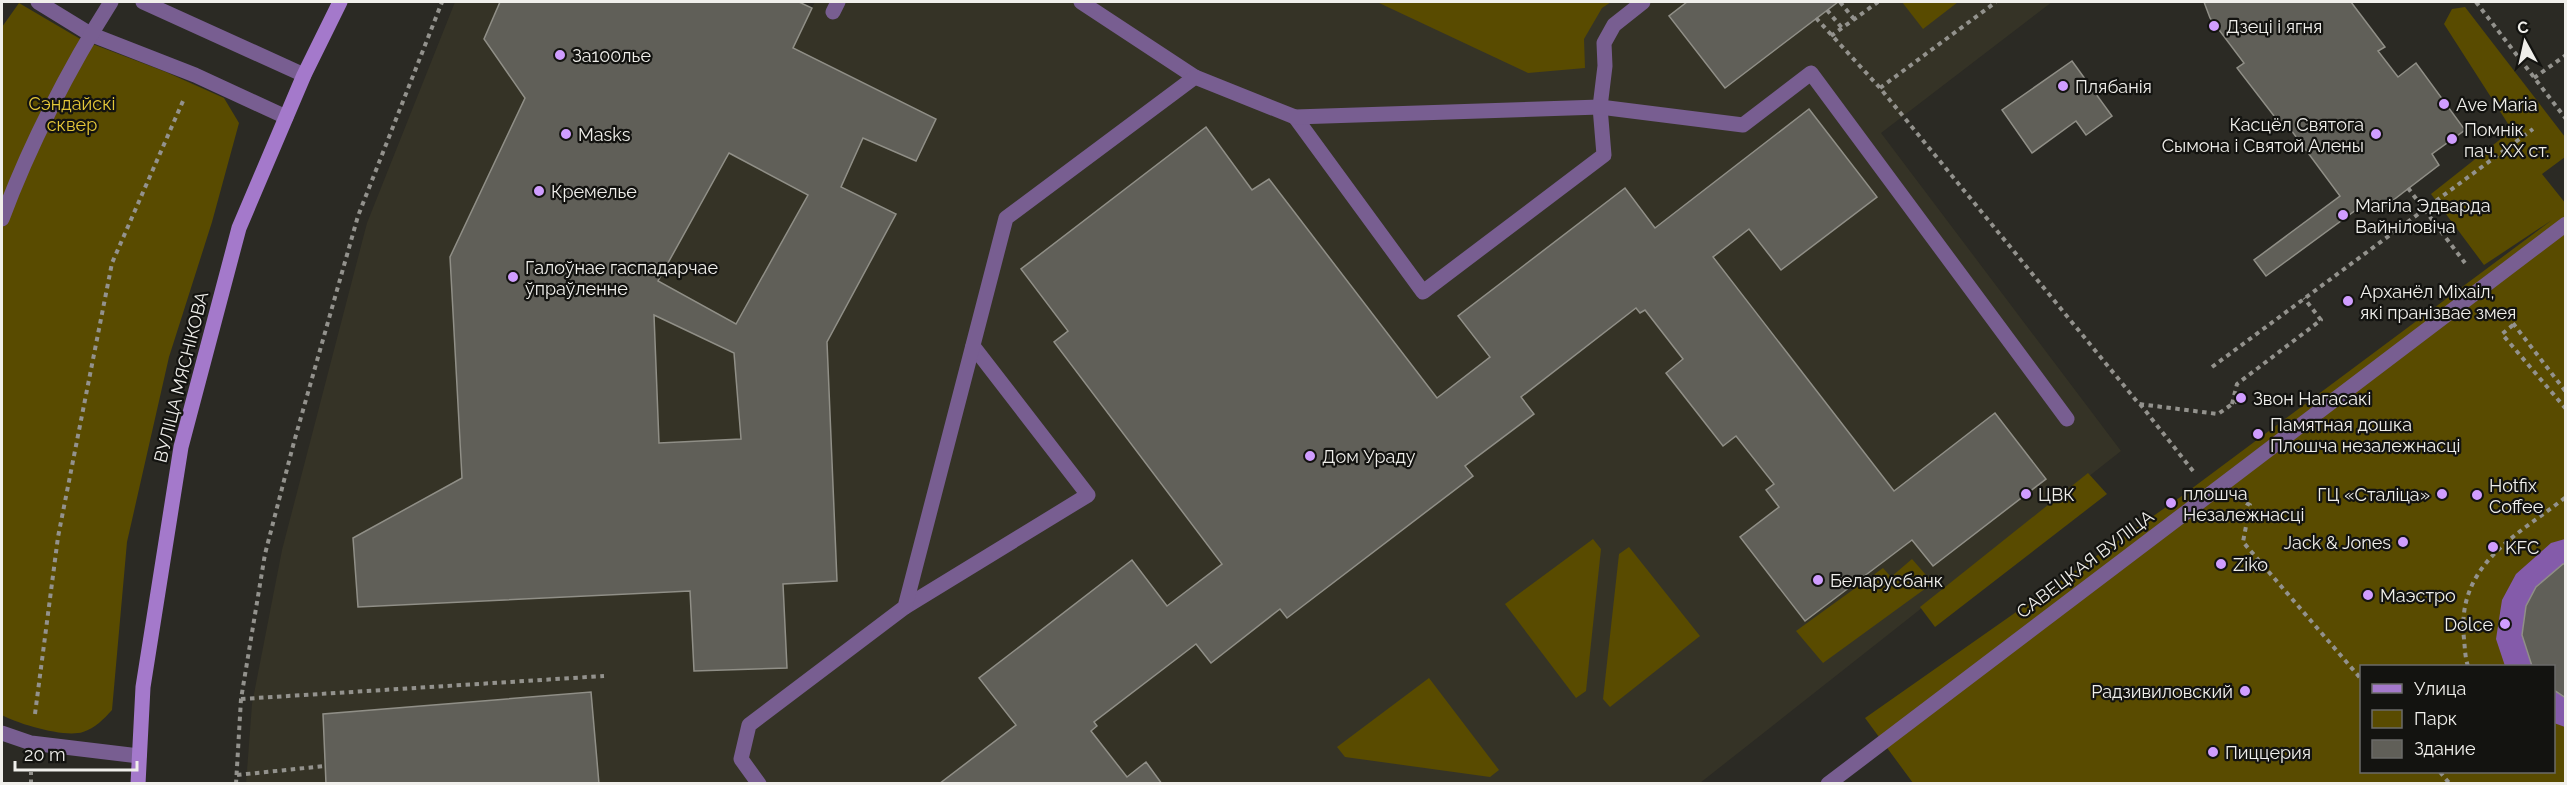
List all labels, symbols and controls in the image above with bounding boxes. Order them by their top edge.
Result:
north arrow [2495,12,2555,72]
place label: Дзеці і ягня [2226,16,2322,37]
text: С [2516,17,2530,38]
marker: Дзеці і ягня [2207,19,2221,33]
place label: За100лье [572,45,651,66]
marker: За100лье [553,48,567,62]
place label: Плябанія [2075,76,2152,97]
marker: Плябанія [2056,79,2070,93]
park label: Сэндайскі сквер [29,93,115,135]
place label: Ave Maria [2456,94,2538,115]
marker: Ave Maria [2437,97,2451,111]
place label: Касцёл Святога Сымона і Святой Алены [2162,114,2364,156]
place label: Помнік пач. XX ст. [2464,119,2550,161]
place label: Masks [578,124,631,145]
marker: Masks [559,127,573,141]
marker: Касцёл Святога Сымона і Святой Алены [2369,127,2383,141]
marker: Помнік пач. XX ст. [2445,132,2459,146]
place label: Кремелье [551,181,637,202]
marker: Кремелье [532,184,546,198]
place label: Магіла Эдварда Вайніловіча [2355,195,2490,237]
marker: Магіла Эдварда Вайніловіча [2336,208,2350,222]
place label: Галоўнае гаспадарчае ўпраўленне [525,257,718,299]
marker: Галоўнае гаспадарчае ўпраўленне [506,270,520,284]
place label: Арханёл Міхаіл, які пранізвае змея [2360,281,2516,323]
street label: ВУЛІЦА МЯСНІКОВА [150,289,212,465]
marker: Арханёл Міхаіл, які пранізвае змея [2341,294,2355,308]
place label: Звон Нагасакі [2253,388,2371,409]
marker: Звон Нагасакі [2234,391,2248,405]
place label: Памятная дошка Плошча незалежнасці [2270,414,2461,456]
marker: Памятная дошка Плошча незалежнасці [2251,427,2265,441]
place label: Дом Ураду [1322,446,1416,467]
marker: Дом Ураду [1303,449,1317,463]
place label: Hotfix Coffee [2489,475,2544,517]
place label: плошча Незалежнасці [2183,483,2304,525]
place label: ЦВК [2038,484,2075,505]
place label: ГЦ «Сталіца» [2317,484,2430,505]
marker: ЦВК [2019,487,2033,501]
marker: ГЦ «Сталіца» [2435,487,2449,501]
marker: Hotfix Coffee [2470,488,2484,502]
marker: плошча Незалежнасці [2164,496,2178,510]
street label: САВЕЦКАЯ ВУЛІЦА [2012,506,2158,622]
place label: Jack & Jones [2284,532,2391,553]
marker: Jack & Jones [2396,535,2410,549]
place label: KFC [2505,537,2539,558]
marker: KFC [2486,540,2500,554]
place label: Ziko [2233,554,2268,575]
marker: Ziko [2214,557,2228,571]
place label: Беларусбанк [1830,570,1943,591]
marker: Беларусбанк [1811,573,1825,587]
place label: Маэстро [2380,585,2456,606]
marker: Маэстро [2361,588,2375,602]
place label: Dolce [2444,614,2493,635]
marker: Dolce [2498,617,2512,631]
legend [2360,665,2555,773]
text: Улица [2414,678,2466,699]
place label: Радзивиловский [2091,681,2233,702]
marker: Радзивиловский [2238,684,2252,698]
text: Парк [2414,708,2457,729]
scale bar [15,734,136,772]
text: Здание [2414,738,2476,759]
place label: Пиццерия [2225,742,2311,763]
text: 20 m [24,744,66,765]
marker: Пиццерия [2206,745,2220,759]

